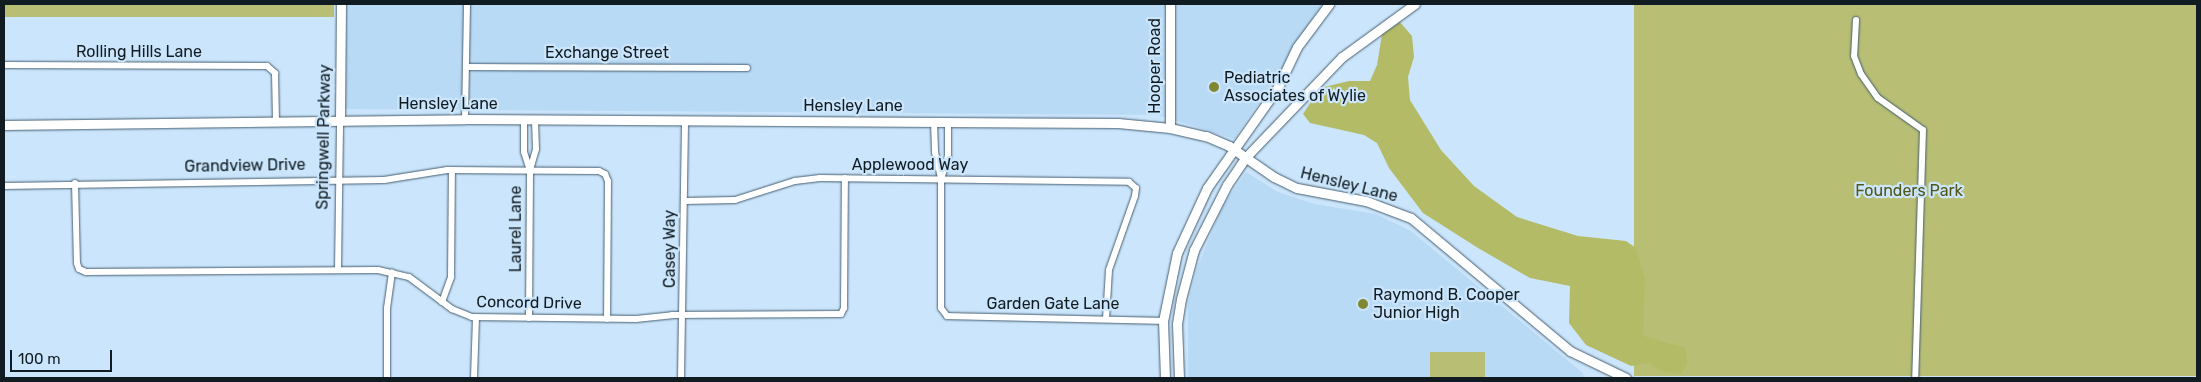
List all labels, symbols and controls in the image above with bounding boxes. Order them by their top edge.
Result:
street label: Hooper Road [1145,18,1165,114]
street label: Rolling Hills Lane [76,42,202,62]
street label: Exchange Street [545,43,669,63]
street label: Springwell Parkway [313,64,335,210]
place label: Pediatric Associates of Wylie [1224,68,1367,106]
marker: Pediatric Associates of Wylie [1208,81,1220,93]
street label: Hensley Lane [398,94,498,114]
street label: Hensley Lane [803,96,903,116]
street label: Grandview Drive [184,155,306,177]
street label: Applewood Way [852,155,968,175]
street label: Hensley Lane [1298,164,1400,206]
park label: Founders Park [1855,181,1963,201]
street label: Laurel Lane [506,186,526,272]
street label: Casey Way [660,210,680,288]
place label: Raymond B. Cooper Junior High [1373,285,1520,323]
street label: Concord Drive [476,292,582,314]
street label: Garden Gate Lane [986,294,1120,314]
marker: Raymond B. Cooper Junior High [1357,298,1369,310]
scale bar [12,340,115,372]
text: 100 m [18,350,60,368]

